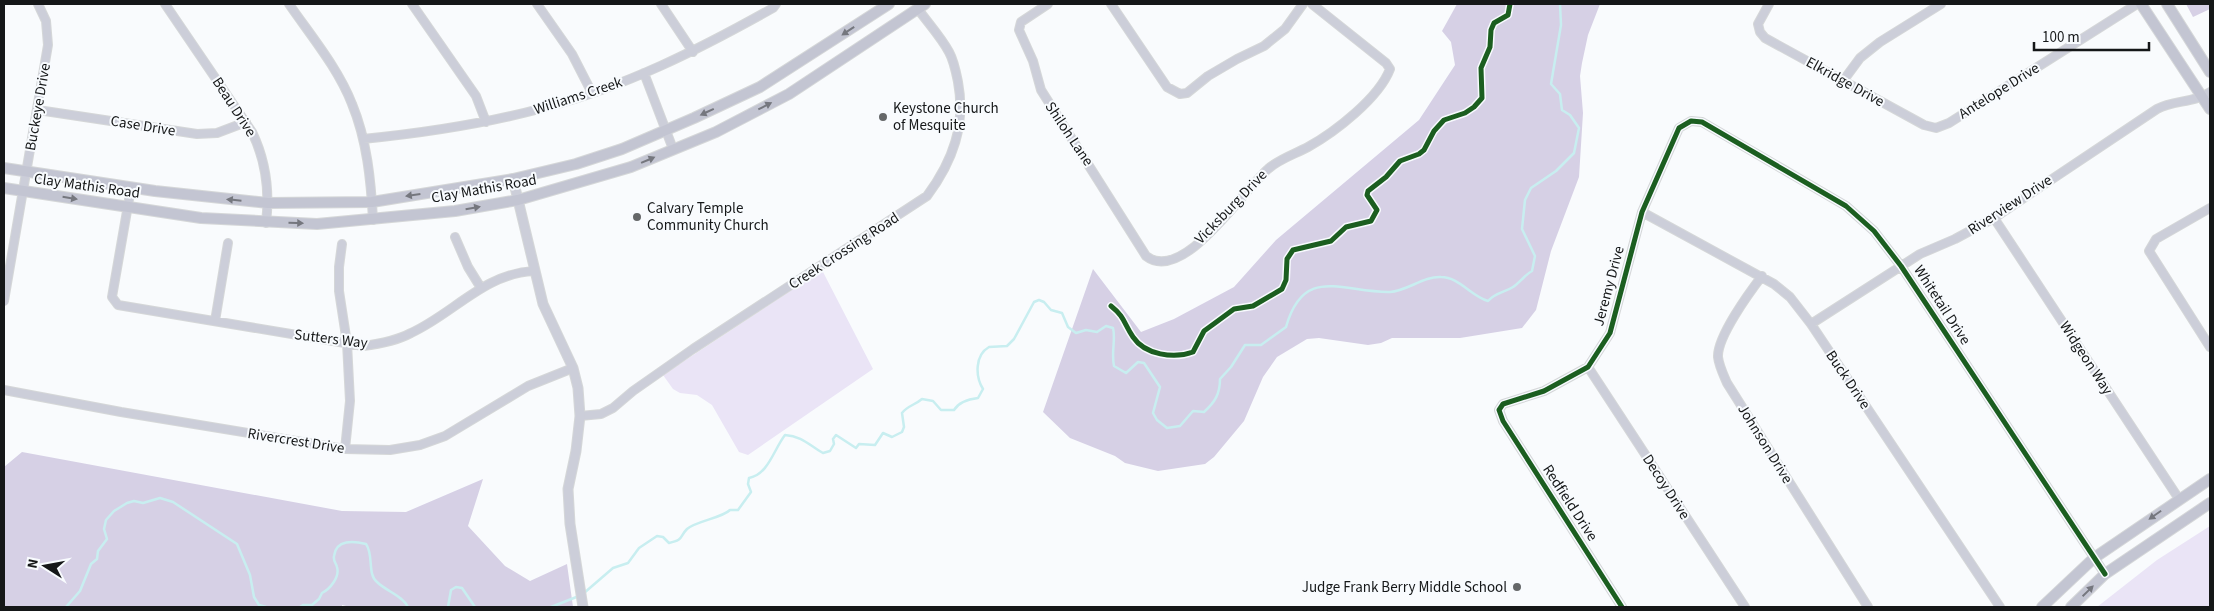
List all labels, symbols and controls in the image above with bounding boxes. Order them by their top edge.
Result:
scale bar [2034,20,2149,52]
one-way arrow [841,26,855,36]
text: 100 m [2042,27,2080,48]
street label: Elkridge Drive [1802,52,1888,112]
street label: Antelope Drive [1954,58,2044,124]
street label: Buckeye Drive [20,62,56,152]
street label: Williams Creek [531,72,626,120]
street label: Beau Drive [207,73,261,141]
place label: Keystone Church of Mesquite [893,98,999,136]
street label: Shiloh Lane [1040,98,1098,170]
one-way arrow [758,102,772,110]
one-way arrow [700,108,715,116]
street label: Case Drive [109,111,177,141]
marker: Keystone Church of Mesquite [877,111,889,123]
one-way arrow [641,155,655,163]
street label: Vicksburg Drive [1190,165,1272,249]
street label: Clay Mathis Road [33,168,141,204]
street label: Clay Mathis Road [430,169,538,209]
street label: Riverview Drive [1964,170,2056,240]
one-way arrow [405,192,421,200]
one-way arrow [63,195,79,203]
one-way arrow [226,196,242,204]
place label: Calvary Temple Community Church [647,198,769,236]
one-way arrow [466,203,482,211]
street label: Creek Crossing Road [785,207,903,295]
marker: Calvary Temple Community Church [631,211,643,223]
one-way arrow [288,219,304,227]
street label: Jeremy Drive [1588,244,1630,328]
street label: Whitetail Drive [1908,261,1976,349]
street label: Widgeon Way [2054,317,2118,399]
street label: Sutters Way [293,324,369,354]
street label: Buck Drive [1821,346,1875,414]
street label: Johnson Drive [1732,400,1798,488]
street label: Rivercrest Drive [246,423,346,459]
street label: Decoy Drive [1637,450,1695,524]
street label: Redfield Drive [1537,461,1603,545]
one-way arrow [2148,510,2162,520]
north arrow [20,541,70,591]
text: N [23,557,44,570]
place label: Judge Frank Berry Middle School [1302,577,1507,598]
marker: Judge Frank Berry Middle School [1511,581,1523,593]
one-way arrow [2081,585,2093,597]

